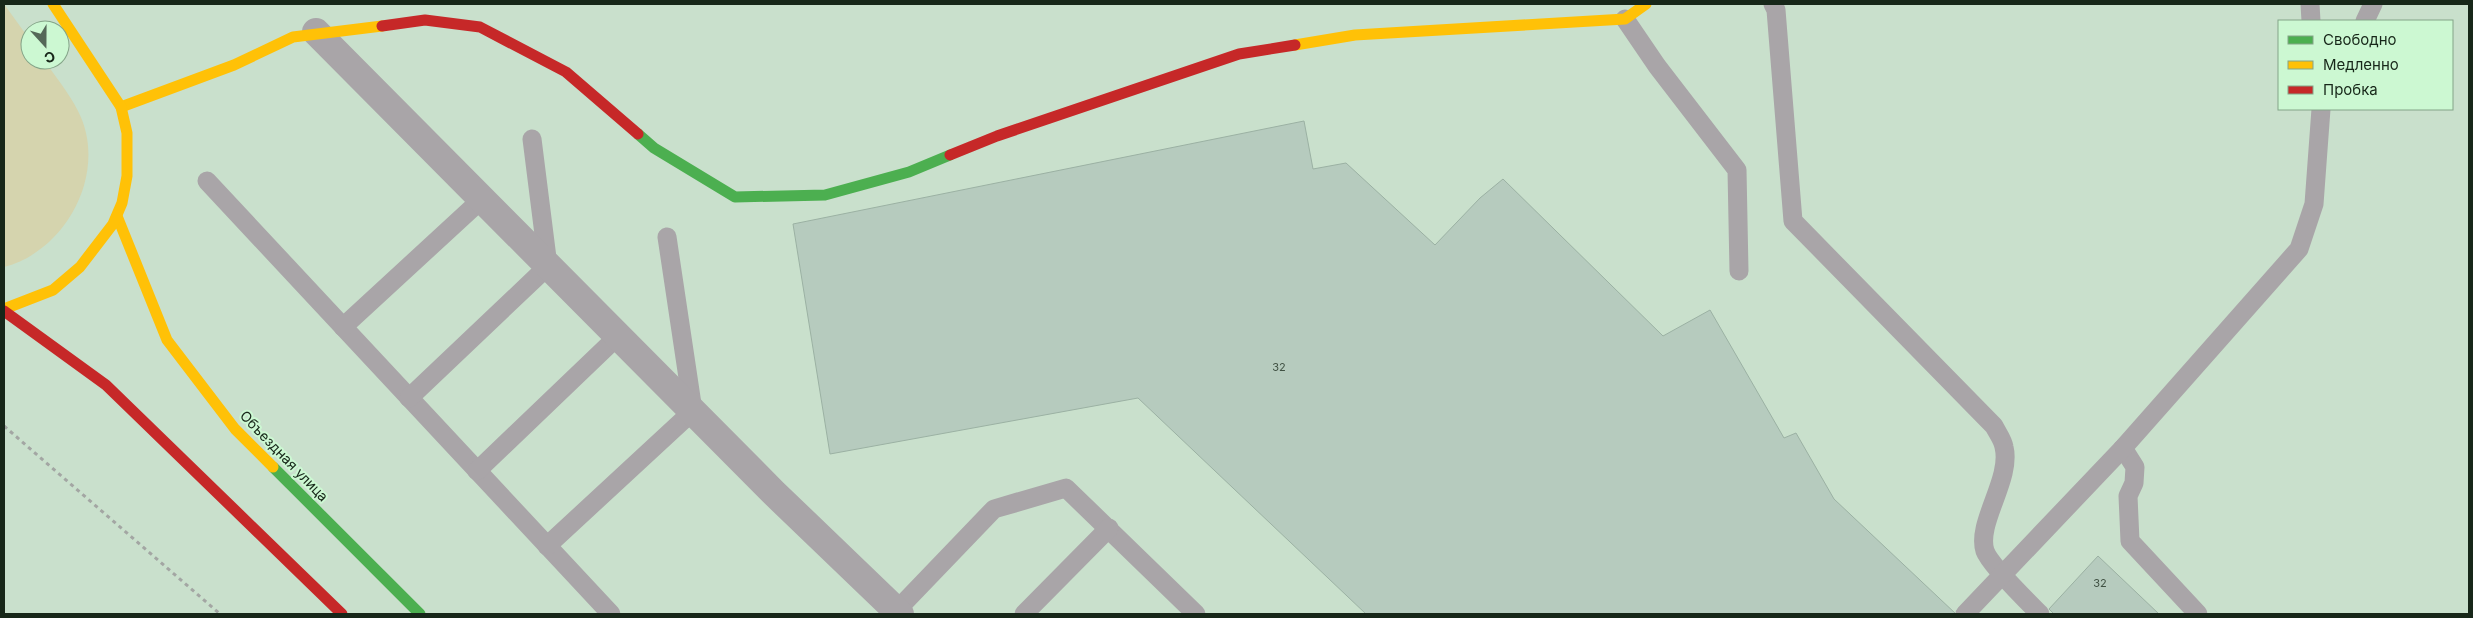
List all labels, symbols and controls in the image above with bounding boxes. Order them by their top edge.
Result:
north arrow [20,20,70,70]
legend [2278,20,2453,110]
text: Свободно [2323,30,2397,49]
text: С [42,48,58,67]
text: Медленно [2323,55,2399,74]
text: Пробка [2323,80,2378,99]
house number: 32 [1272,360,1286,374]
street label: Объездная улица [237,407,332,505]
house number: 32 [2093,576,2107,590]

